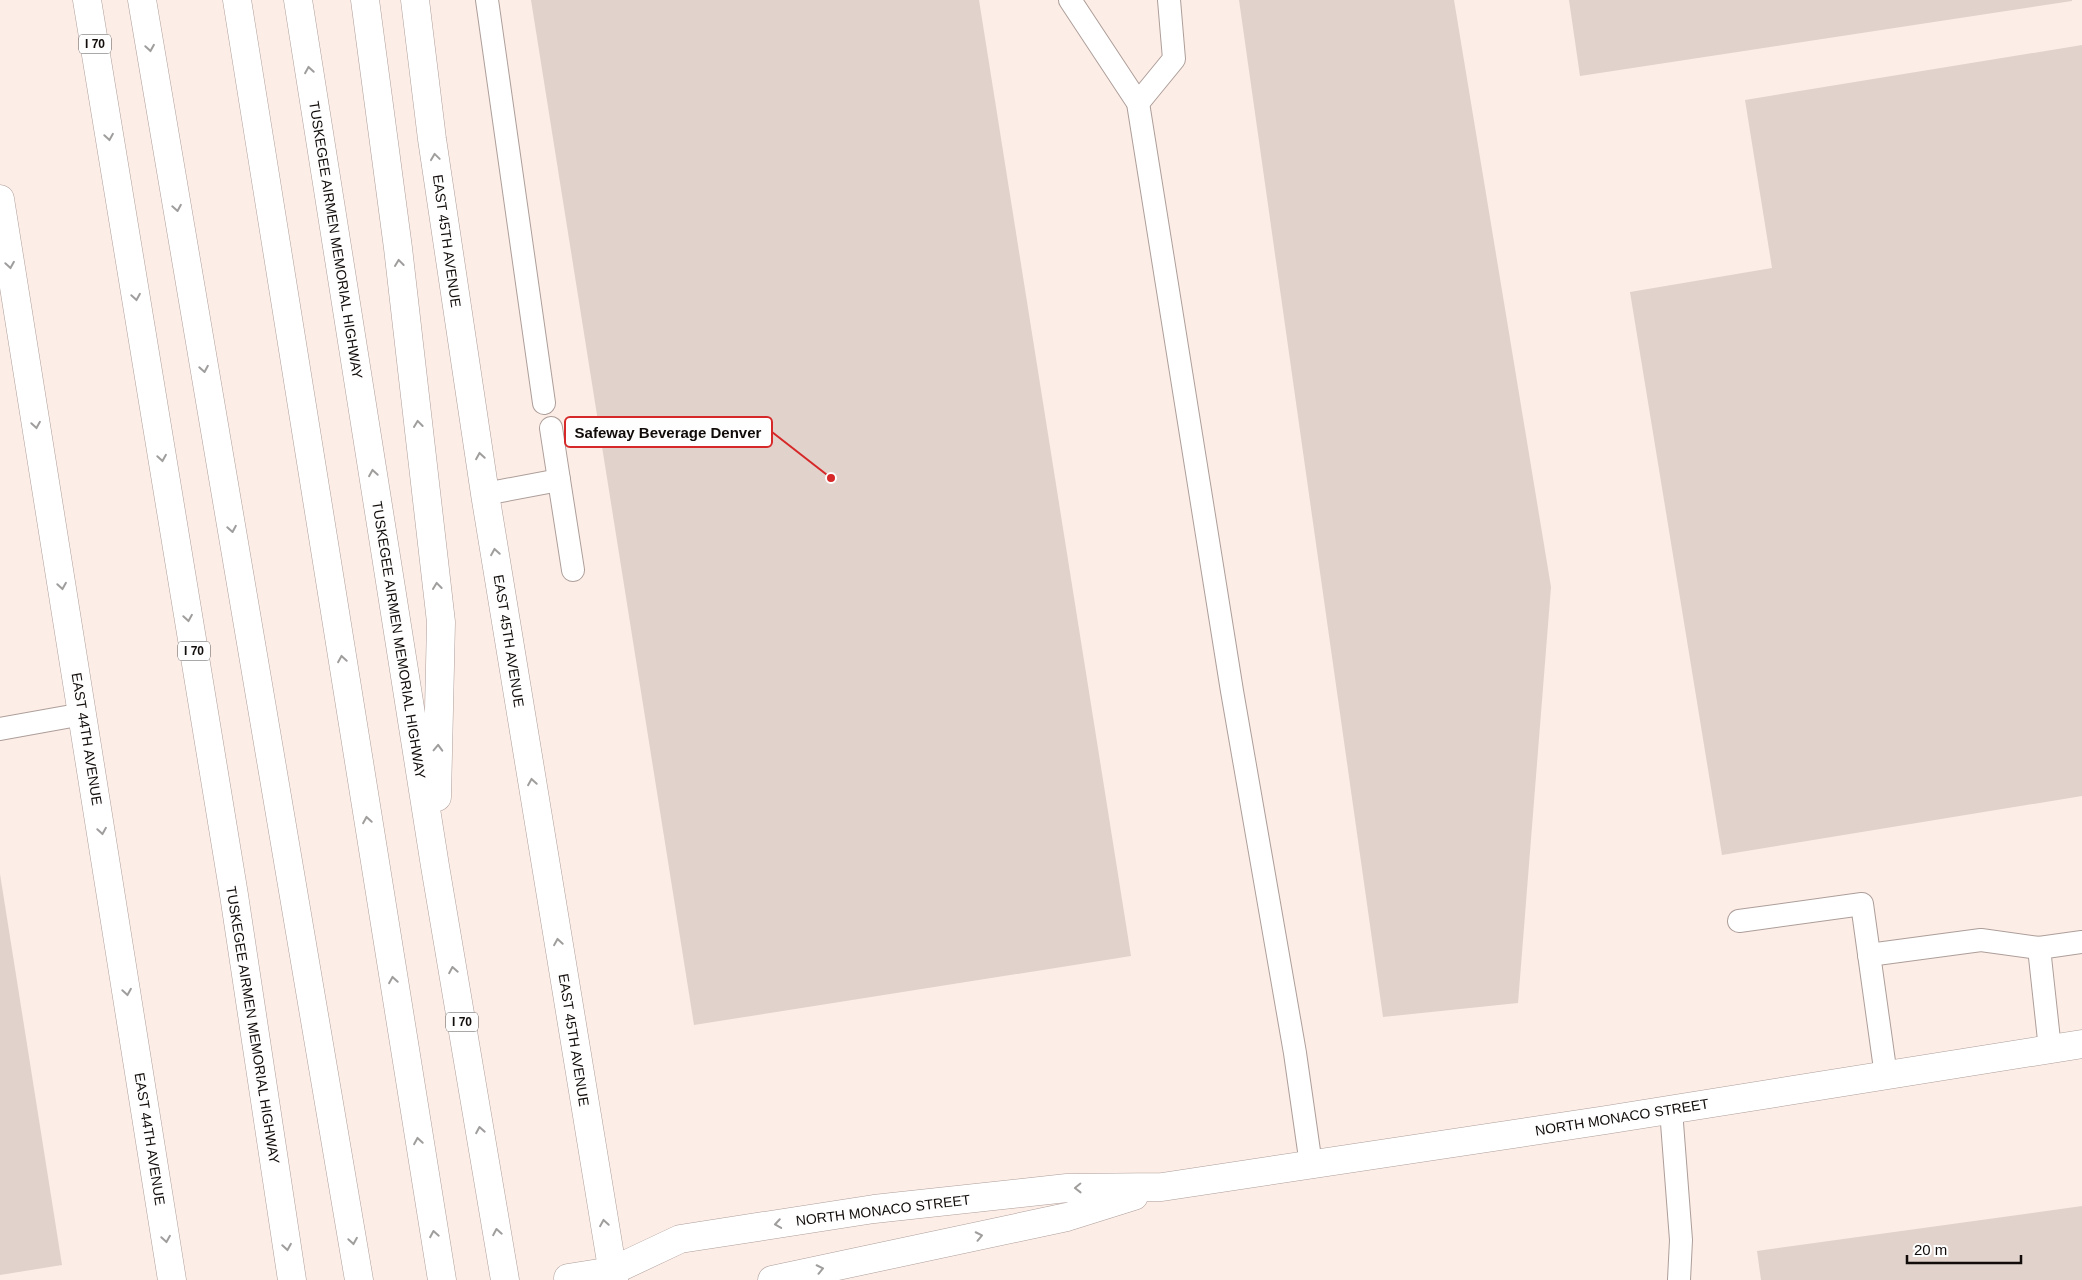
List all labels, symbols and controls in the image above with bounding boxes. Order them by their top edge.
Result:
road number: I 70 [79,34,111,54]
one-way arrow [144,45,155,53]
one-way arrow [304,66,315,74]
street label: TUSKEGEE AIRMEN MEMORIAL HIGHWAY [306,100,366,381]
one-way arrow [104,133,114,141]
one-way arrow [430,153,441,161]
street label: EAST 45TH AVENUE [430,173,464,309]
one-way arrow [171,204,181,213]
one-way arrow [394,258,405,266]
one-way arrow [5,260,15,269]
one-way arrow [130,293,140,302]
one-way arrow [199,364,209,373]
callout: Safeway Beverage Denver [565,417,772,447]
one-way arrow [413,420,424,428]
one-way arrow [31,421,41,429]
text: Safeway Beverage Denver [575,424,762,441]
one-way arrow [475,452,485,461]
one-way arrow [156,454,167,462]
one-way arrow [368,468,378,477]
street label: TUSKEGEE AIRMEN MEMORIAL HIGHWAY [369,500,429,781]
one-way arrow [226,524,236,533]
one-way arrow [490,548,500,556]
street label: EAST 45TH AVENUE [491,574,527,708]
one-way arrow [57,581,67,590]
one-way arrow [432,581,443,589]
one-way arrow [183,614,193,622]
road number: I 70 [178,641,210,660]
one-way arrow [337,655,347,664]
street label: EAST 44TH AVENUE [69,672,105,806]
one-way arrow [433,744,443,752]
one-way arrow [527,777,537,786]
one-way arrow [363,815,373,824]
one-way arrow [96,827,107,835]
street label: TUSKEGEE AIRMEN MEMORIAL HIGHWAY [223,885,283,1166]
one-way arrow [553,938,564,946]
one-way arrow [448,966,458,975]
street label: EAST 45TH AVENUE [556,973,592,1107]
one-way arrow [388,976,398,984]
one-way arrow [122,987,132,996]
road number: I 70 [446,1012,478,1032]
street label: EAST 44TH AVENUE [132,1072,168,1206]
street label: NORTH MONACO STREET [1534,1095,1710,1139]
one-way arrow [475,1126,485,1135]
one-way arrow [414,1136,424,1145]
one-way arrow [1074,1183,1082,1193]
street label: NORTH MONACO STREET [795,1191,972,1229]
one-way arrow [600,1219,610,1228]
one-way arrow [774,1219,782,1229]
one-way arrow [493,1228,503,1236]
one-way arrow [429,1230,439,1239]
one-way arrow [974,1231,983,1242]
scale bar [1907,1232,2021,1264]
one-way arrow [160,1235,171,1243]
one-way arrow [348,1237,358,1245]
text: 20 m [1914,1241,1947,1258]
one-way arrow [282,1242,292,1251]
one-way arrow [815,1265,824,1275]

